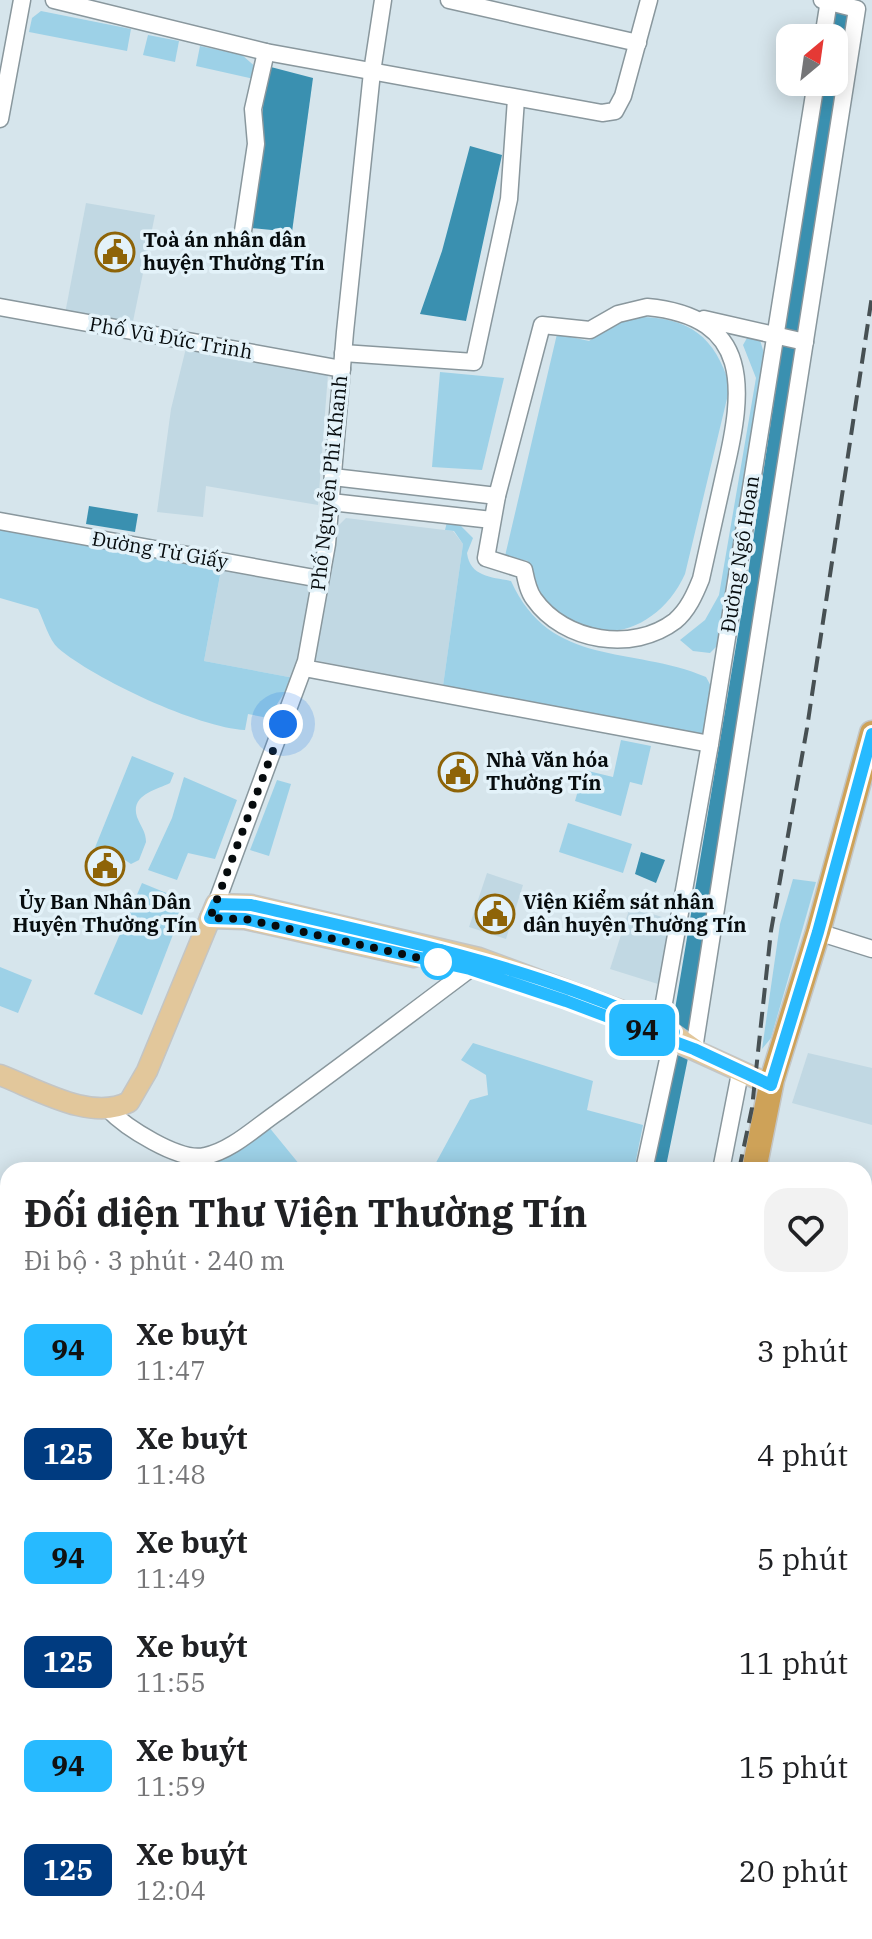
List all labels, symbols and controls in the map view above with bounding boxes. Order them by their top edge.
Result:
north arrow [776,24,848,96]
map controls [776,24,848,96]
place label: Toà án nhân dân huyện Thường Tín [143,226,325,276]
public building icon: Toà án nhân dân huyện Thường Tín [94,231,136,273]
street label: Phố Vũ Đức Trinh [87,310,255,365]
street label: Phố Nguyễn Phi Khanh [304,374,353,592]
street label: Đường Ngô Hoan [714,473,765,635]
street label: Đường Từ Giấy [90,524,231,575]
your location [263,704,303,744]
place label: Nhà Văn hóa Thường Tín [486,746,609,796]
public building icon: Nhà Văn hóa Thường Tín [437,751,479,793]
public building icon: Ủy Ban Nhân Dân Huyện Thường Tín [84,845,126,887]
place label: Ủy Ban Nhân Dân Huyện Thường Tín [13,888,197,938]
place label: Viện Kiểm sát nhân dân huyện Thường Tín [523,888,747,938]
public building icon: Viện Kiểm sát nhân dân huyện Thường Tín [474,893,516,935]
unlabelled marker [421,945,455,979]
line badge: 94 [606,1004,678,1056]
text: 94 [625,1011,659,1048]
text: Đối diện Thư Viện Thường Tín [24,1188,587,1237]
button: heart [764,1188,848,1272]
text: Đi bộ · 3 phút · 240 m [24,1243,285,1277]
text: Xe buýt [136,1314,248,1353]
text: 94 [51,1331,85,1368]
text: 3 phút [757,1331,848,1370]
text: 11:47 [136,1353,206,1387]
text: Xe buýt [136,1418,248,1457]
text: 125 [43,1435,93,1472]
text: 4 phút [757,1435,848,1474]
text: 11:48 [136,1457,206,1491]
text: Xe buýt [136,1522,248,1561]
text: 94 [51,1539,85,1576]
text: 5 phút [757,1539,848,1578]
text: 11:49 [136,1561,206,1595]
text: Xe buýt [136,1626,248,1665]
text: 125 [43,1643,93,1680]
text: 11 phút [739,1643,848,1682]
text: 11:55 [136,1665,206,1699]
text: Xe buýt [136,1730,248,1769]
text: 94 [51,1747,85,1784]
text: 15 phút [739,1747,848,1786]
text: 11:59 [136,1769,206,1803]
text: Xe buýt [136,1834,248,1873]
text: 125 [43,1851,93,1888]
text: 20 phút [739,1851,848,1890]
text: 12:04 [136,1873,206,1907]

